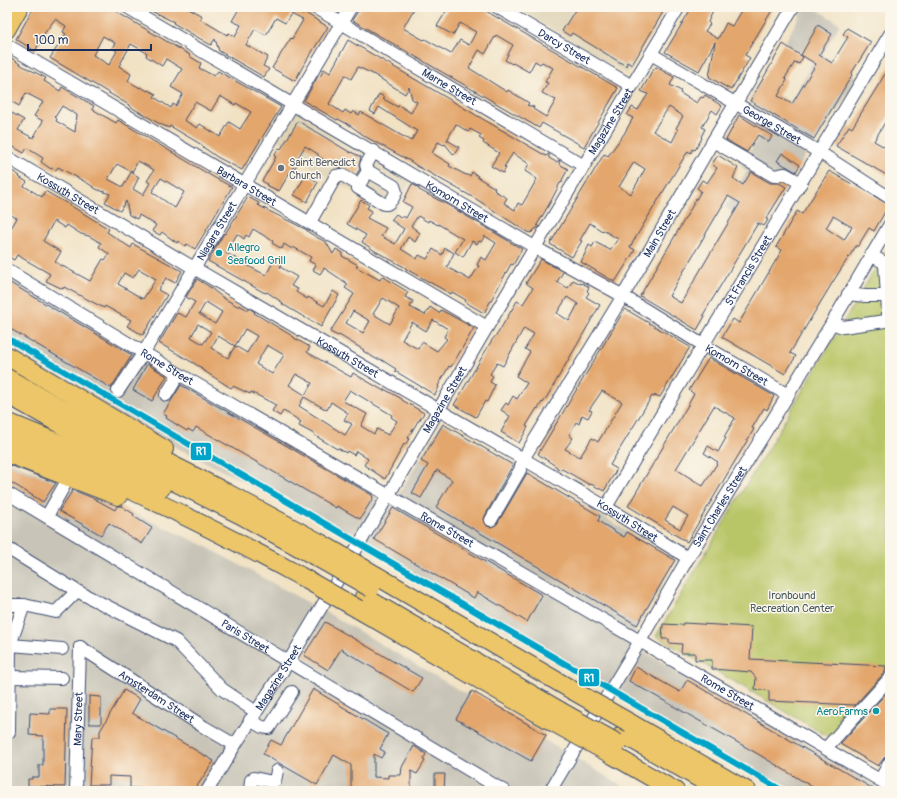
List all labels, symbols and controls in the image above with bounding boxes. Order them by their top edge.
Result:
scale bar [28,26,151,52]
street label: Darcy Street [536,26,593,67]
text: 100 m [34,33,69,48]
street label: Marne Street [420,66,479,108]
street label: Magazine Street [586,85,636,157]
street label: George Street [740,102,804,147]
place label: Saint Benedict Church [289,156,356,182]
street label: Barbara Street [214,163,279,209]
marker: Saint Benedict Church [276,163,286,173]
street label: Kossuth Street [35,170,102,217]
street label: Komorn Street [423,178,491,225]
street label: Niagara Street [194,199,240,263]
street label: Main Street [640,206,679,260]
street label: St Francis Street [722,232,774,308]
place label: Allegro Seafood Grill [227,241,286,267]
marker: Allegro Seafood Grill [214,248,224,258]
street label: Kossuth Street [314,334,381,380]
street label: Komorn Street [703,341,771,389]
street label: Rome Street [138,346,196,388]
street label: Magazine Street [420,363,470,435]
line badge: R1 [190,442,212,461]
text: R1 [196,445,206,458]
street label: Saint Charles Street [690,463,749,550]
street label: Kossuth Street [594,497,661,545]
street label: Rome Street [418,509,477,550]
park label: Ironbound Recreation Center [750,589,834,615]
street label: Paris Street [219,617,272,656]
street label: Magazine Street [253,642,304,713]
street label: Amsterdam Street [116,667,197,726]
line badge: R1 [578,668,600,687]
street label: Rome Street [699,671,757,713]
text: R1 [584,672,594,685]
street label: Mary Street [71,691,85,746]
place label: AeroFarms [816,705,868,718]
marker: AeroFarms [871,706,881,716]

